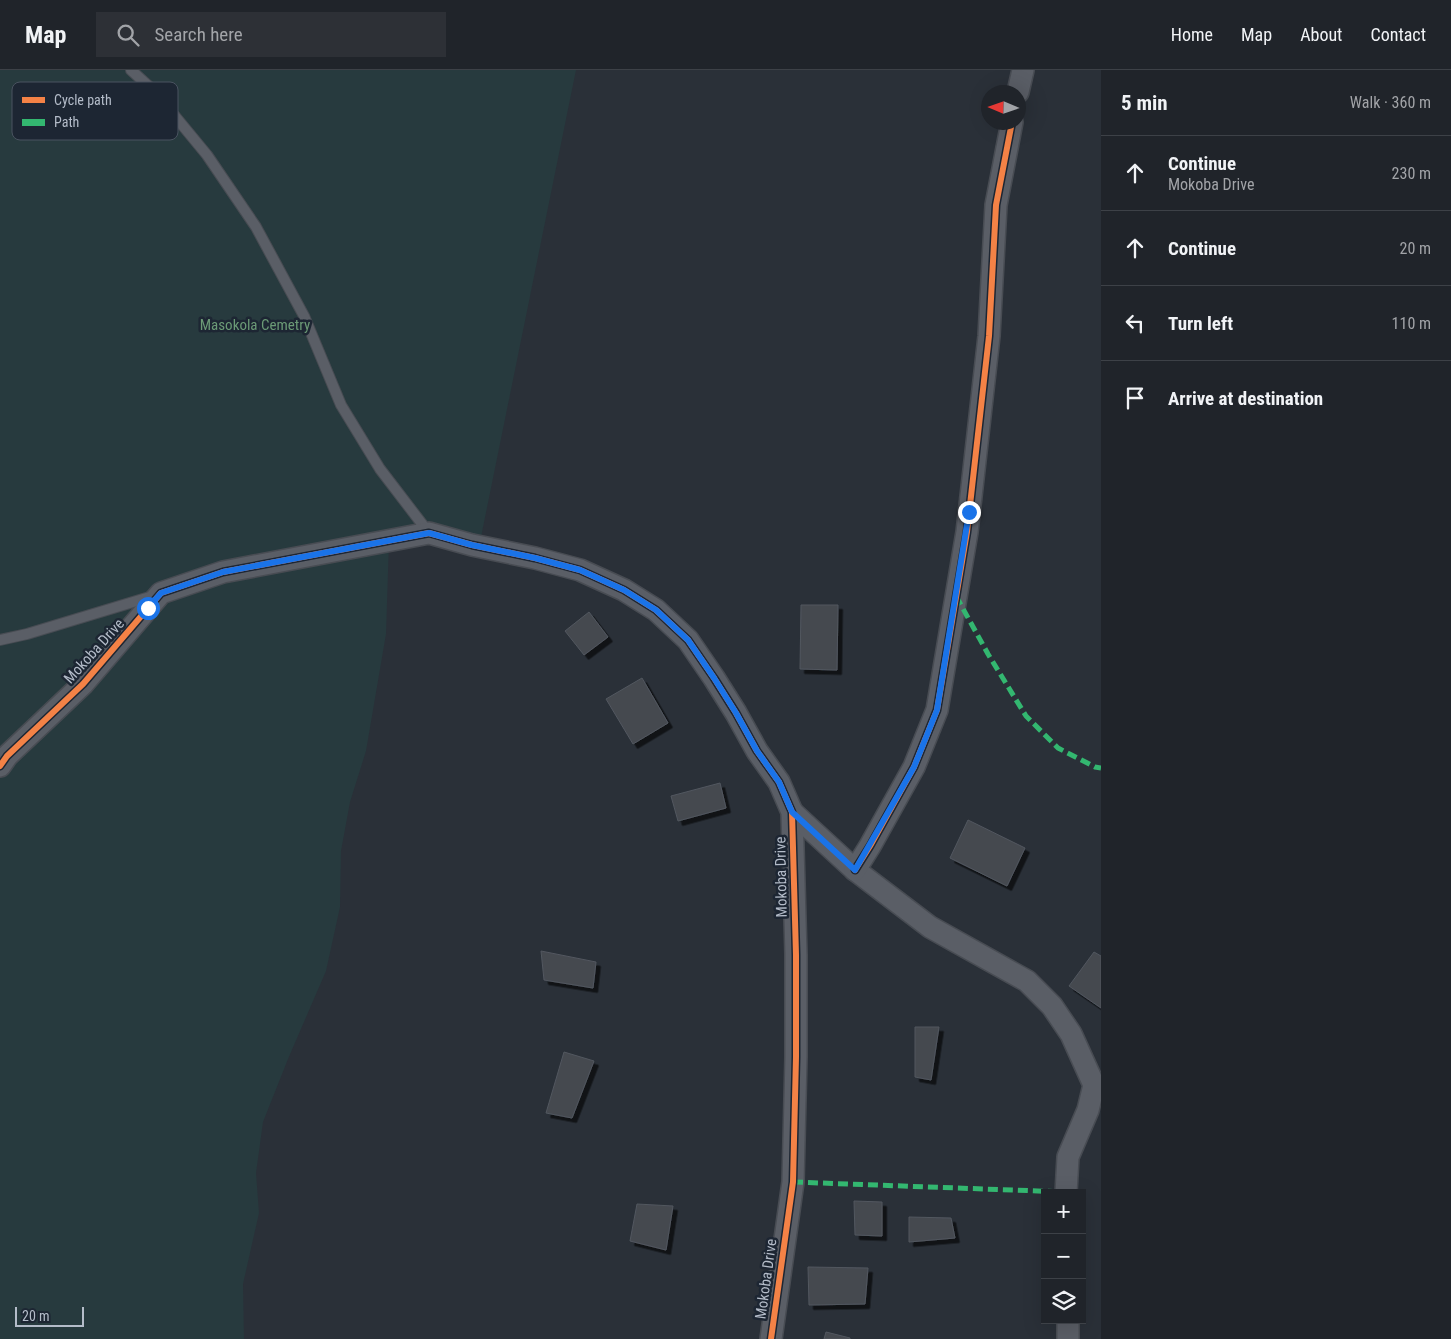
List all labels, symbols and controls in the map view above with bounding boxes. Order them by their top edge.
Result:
search box [96,12,446,57]
text: Map [25,21,66,49]
icon: search [114,21,142,49]
text: Search here [154,23,243,46]
text: Home [1171,24,1213,45]
text: Map [1241,24,1272,45]
text: About [1300,24,1342,45]
text: Contact [1370,24,1426,45]
legend [12,82,178,140]
north arrow [981,85,1026,130]
text: 5 min [1121,91,1168,115]
text: Cycle path [54,92,112,108]
text: Walk · 360 m [1350,93,1431,112]
text: Path [54,114,79,130]
text: Continue [1168,152,1236,175]
icon: ahead [1121,159,1149,187]
text: 230 m [1392,164,1431,183]
text: Mokoba Drive [1168,175,1255,194]
icon: ahead [1121,234,1149,262]
text: Continue [1168,237,1236,260]
text: 20 m [1399,239,1431,258]
icon: left [1121,309,1149,337]
text: Turn left [1168,312,1233,335]
text: 110 m [1392,314,1431,333]
park label: Masokola Cemetry [200,316,310,334]
icon: arrive [1121,384,1149,412]
text: Arrive at destination [1168,387,1323,410]
route end [958,501,981,524]
route start [137,597,160,620]
street label: Mokoba Drive [60,615,128,687]
street label: Mokoba Drive [771,836,791,918]
map controls [1041,1189,1086,1324]
button: + [1041,1189,1086,1234]
button: − [1041,1234,1086,1279]
street label: Mokoba Drive [751,1238,781,1320]
button: layers [1041,1279,1086,1324]
scale bar [15,1304,84,1327]
text: 20 m [22,1308,50,1324]

